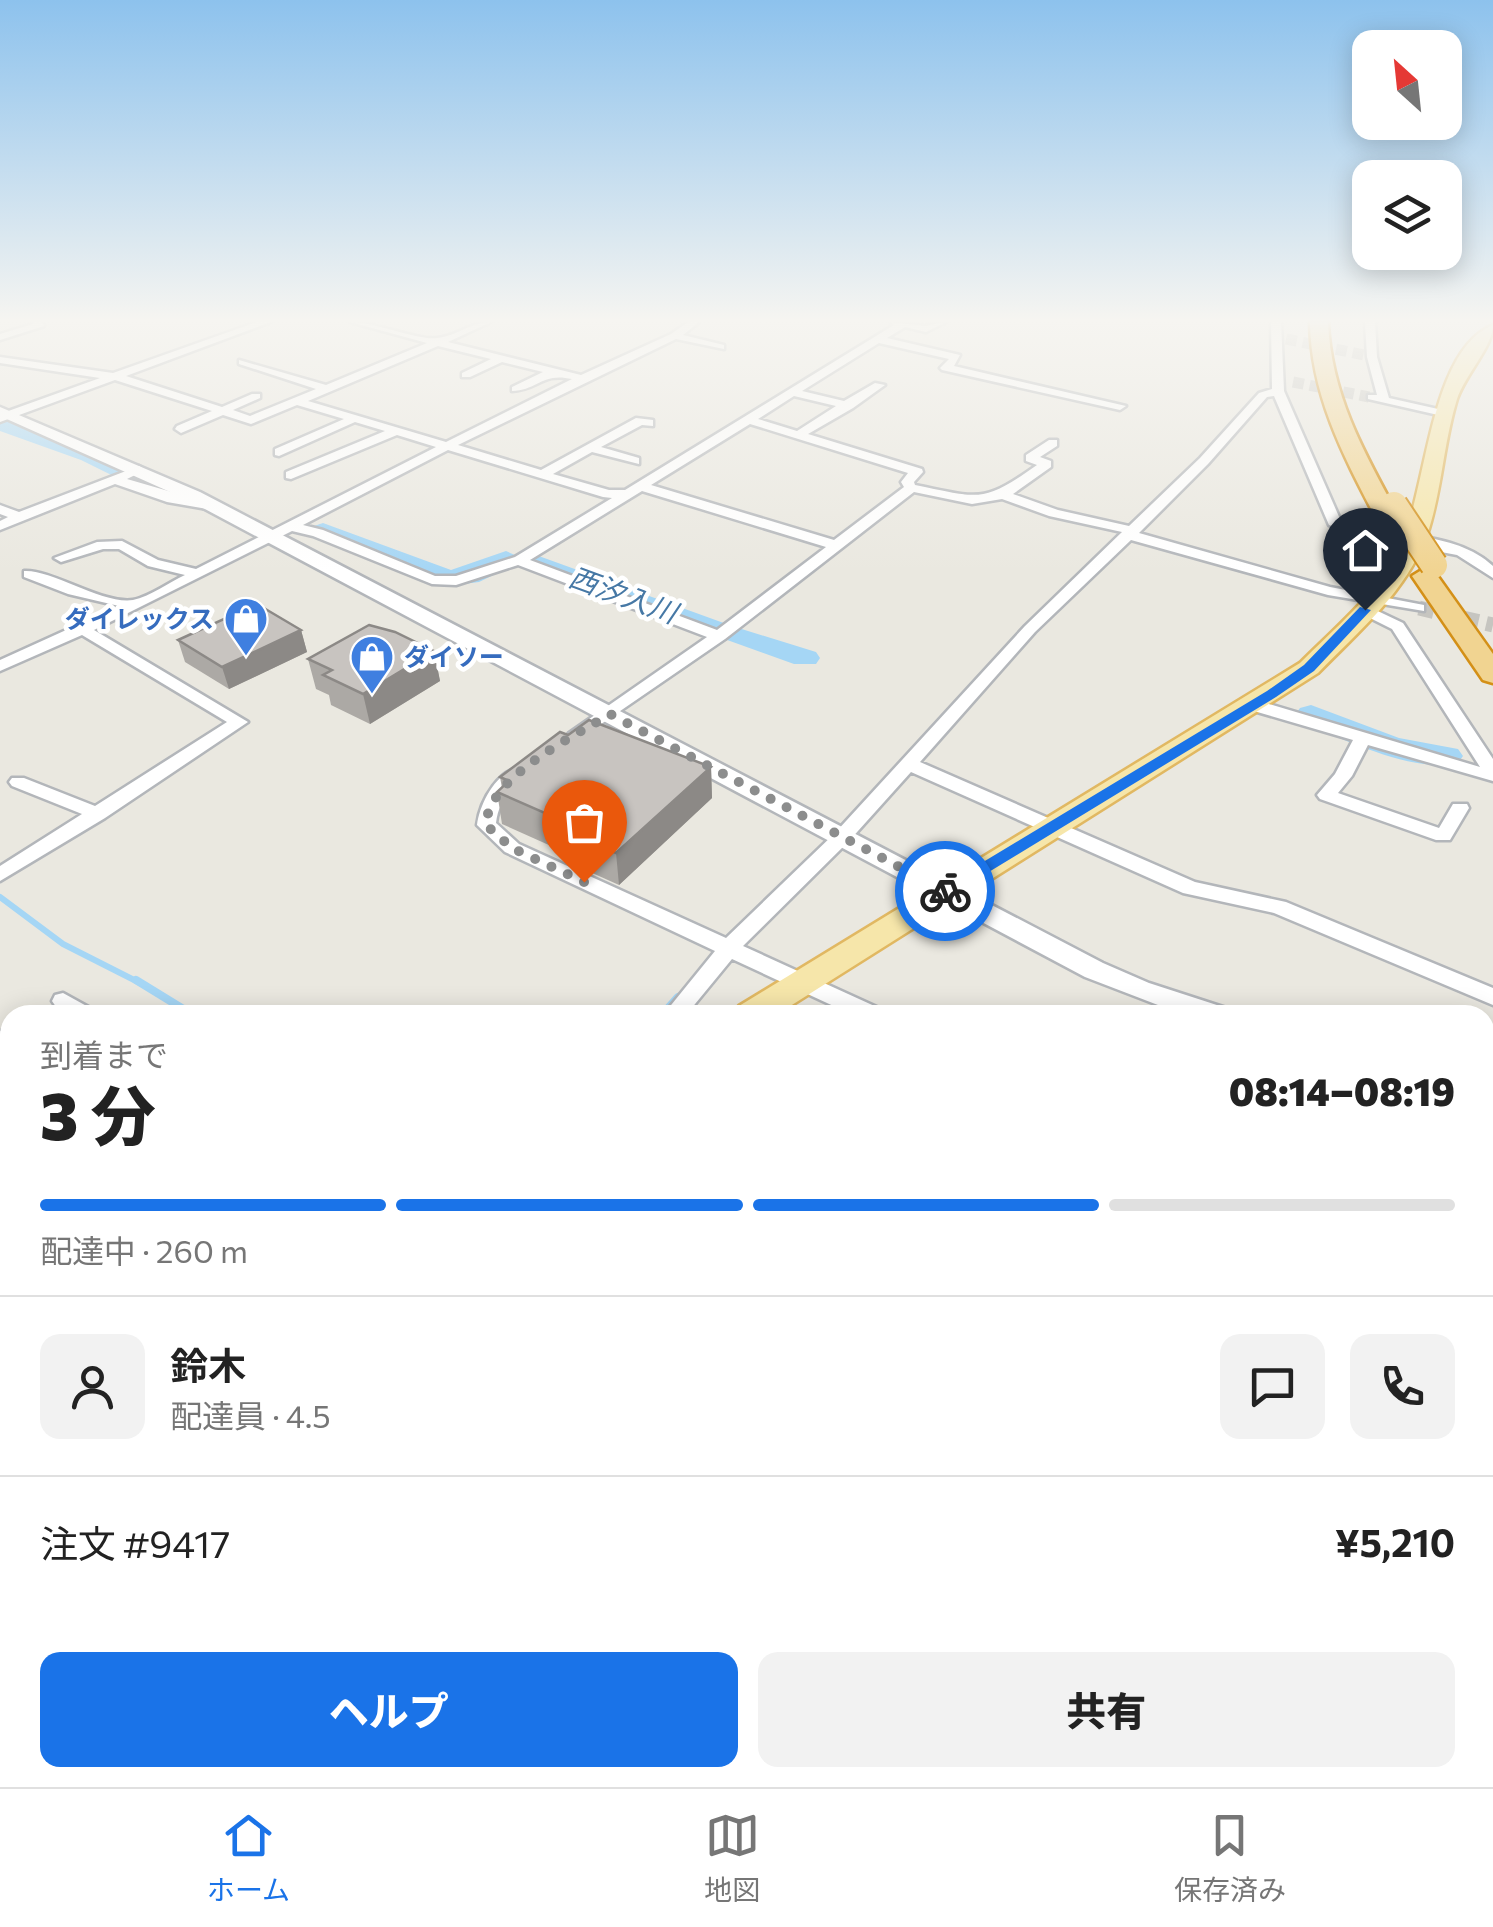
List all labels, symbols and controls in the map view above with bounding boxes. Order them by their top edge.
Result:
north arrow [1352,30,1462,140]
map controls [1352,30,1462,270]
button: layers [1352,160,1462,270]
pin [1323,508,1408,611]
icon: home [1338,523,1393,578]
water label: 西汐入川 [565,559,685,630]
shop icon: ダイレックス [223,596,269,657]
place label: ダイレックス [65,603,214,633]
shop icon: ダイソー [349,634,395,695]
place label: ダイソー [404,641,504,671]
pin [542,780,627,883]
icon: bag [557,795,612,850]
courier [895,841,995,941]
icon: bike [918,864,973,919]
text: 到着まで [40,1034,168,1074]
text: 08:14–08:19 [1229,1067,1455,1114]
text: 3 分 [40,1074,156,1153]
text: 配達中 · 260 m [40,1230,248,1270]
button: person [40,1334,145,1439]
button: chat [1220,1334,1325,1439]
button: phone [1350,1334,1455,1439]
text: 鈴木 [170,1341,246,1388]
text: 配達員 · 4.5 [170,1395,331,1435]
text: ¥5,210 [1335,1518,1455,1565]
text: 注文 #9417 [40,1519,230,1566]
button: ヘルプ [40,1652,738,1767]
button: 共有 [758,1652,1455,1767]
tab: ホーム [207,1808,290,1908]
tab: 地図 [704,1808,760,1908]
tab: 保存済み [1174,1808,1286,1908]

